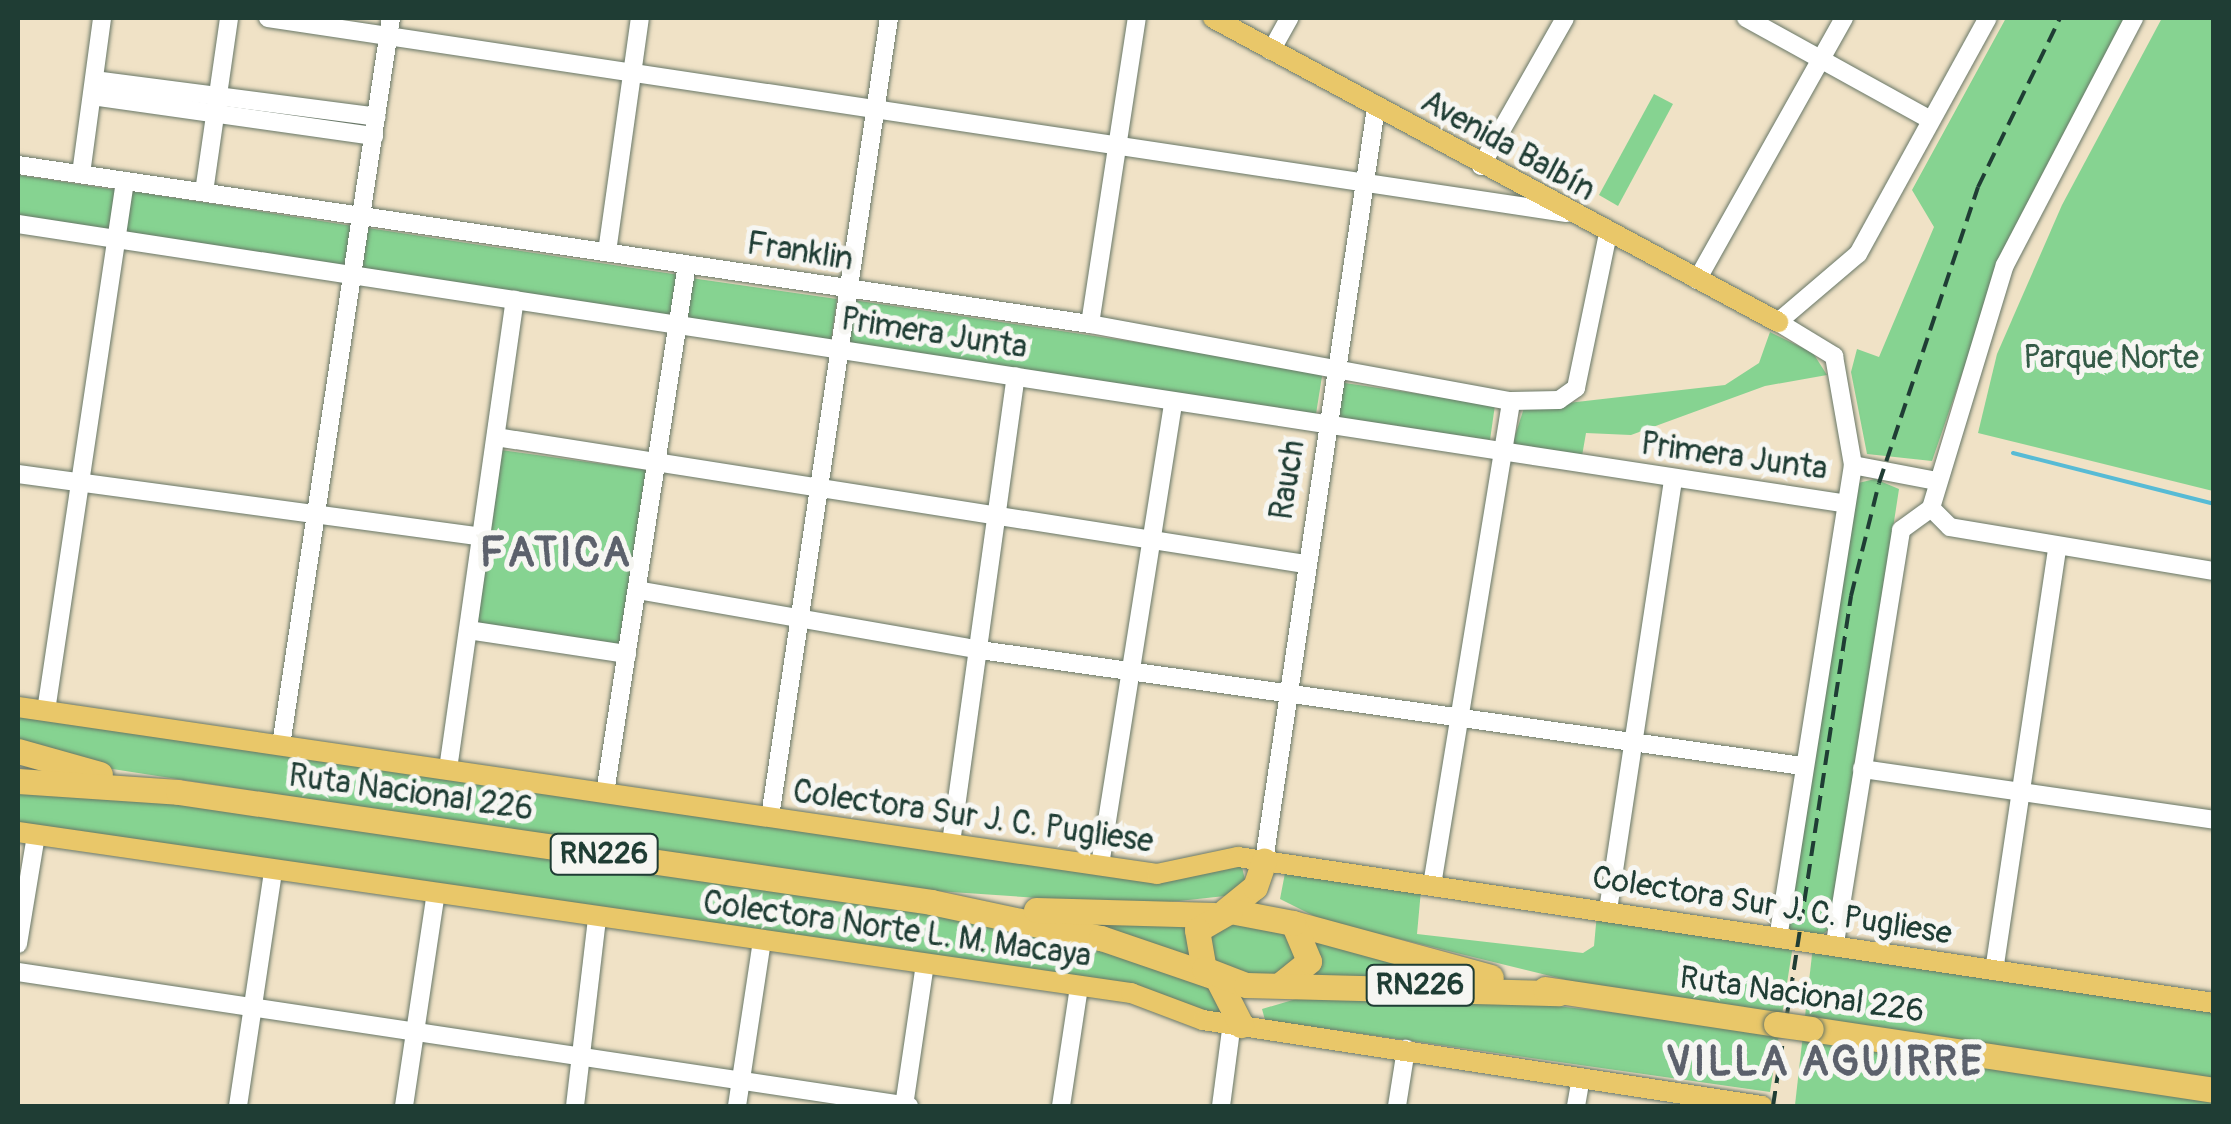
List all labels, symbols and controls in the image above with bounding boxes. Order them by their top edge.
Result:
street label: Avenida Balbín [1414,82,1602,210]
street label: Franklin [744,225,856,279]
street label: Primera Junta [838,300,1030,368]
park label: Parque Norte [2023,339,2199,377]
street label: Primera Junta [1638,425,1830,489]
street label: Rauch [1263,437,1313,523]
district label: FATICA [480,528,632,578]
street label: Ruta Nacional 226 [286,757,536,829]
street label: Colectora Sur J. C. Pugliese [790,773,1156,861]
road number: RN226 [549,829,659,879]
street label: Colectora Sur J. C. Pugliese [1590,859,1954,953]
street label: Colectora Norte L. M. Macaya [701,884,1093,976]
street label: Ruta Nacional 226 [1677,959,1927,1031]
road number: RN226 [1365,960,1475,1010]
district label: VILLA AGUIRRE [1666,1037,1984,1087]

